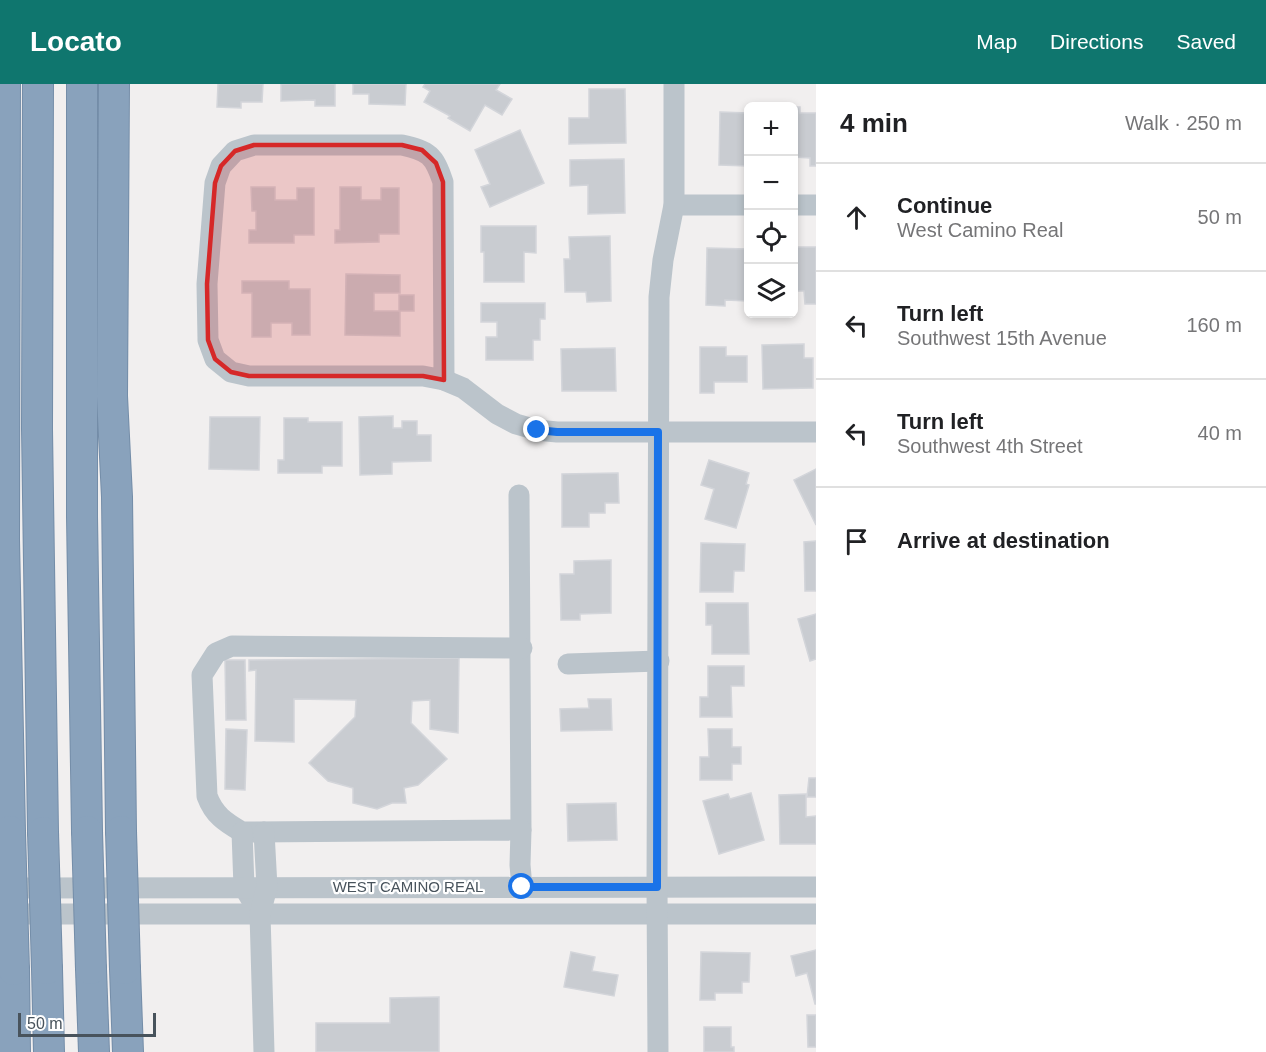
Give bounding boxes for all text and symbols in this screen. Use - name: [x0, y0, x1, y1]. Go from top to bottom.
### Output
- text: Locato: [30, 26, 122, 57]
- text: Map: [976, 30, 1017, 53]
- text: Directions: [1050, 30, 1143, 53]
- text: Saved: [1176, 30, 1236, 53]
- map controls: [744, 102, 798, 318]
- button: +: [744, 102, 798, 156]
- text: 4 min: [840, 108, 908, 138]
- text: Walk · 250 m: [1125, 112, 1242, 134]
- button: −: [744, 156, 798, 210]
- text: Continue: [897, 193, 992, 218]
- icon: ahead: [840, 201, 873, 234]
- text: 50 m: [1198, 206, 1242, 228]
- button: locate: [744, 210, 798, 264]
- text: West Camino Real: [897, 219, 1063, 241]
- button: layers: [744, 264, 798, 318]
- text: Turn left: [897, 301, 983, 326]
- icon: left: [840, 309, 873, 342]
- text: 160 m: [1186, 314, 1242, 336]
- text: Southwest 15th Avenue: [897, 327, 1107, 349]
- text: Turn left: [897, 409, 983, 434]
- route end: [523, 416, 549, 442]
- icon: left: [840, 417, 873, 450]
- text: 40 m: [1198, 422, 1242, 444]
- text: Southwest 4th Street: [897, 435, 1083, 457]
- icon: arrive: [840, 525, 873, 558]
- text: Arrive at destination: [897, 528, 1110, 553]
- route start: [508, 873, 534, 899]
- street label: WEST CAMINO REAL: [333, 878, 483, 895]
- scale bar: [18, 1010, 156, 1038]
- text: 50 m: [27, 1015, 63, 1032]

